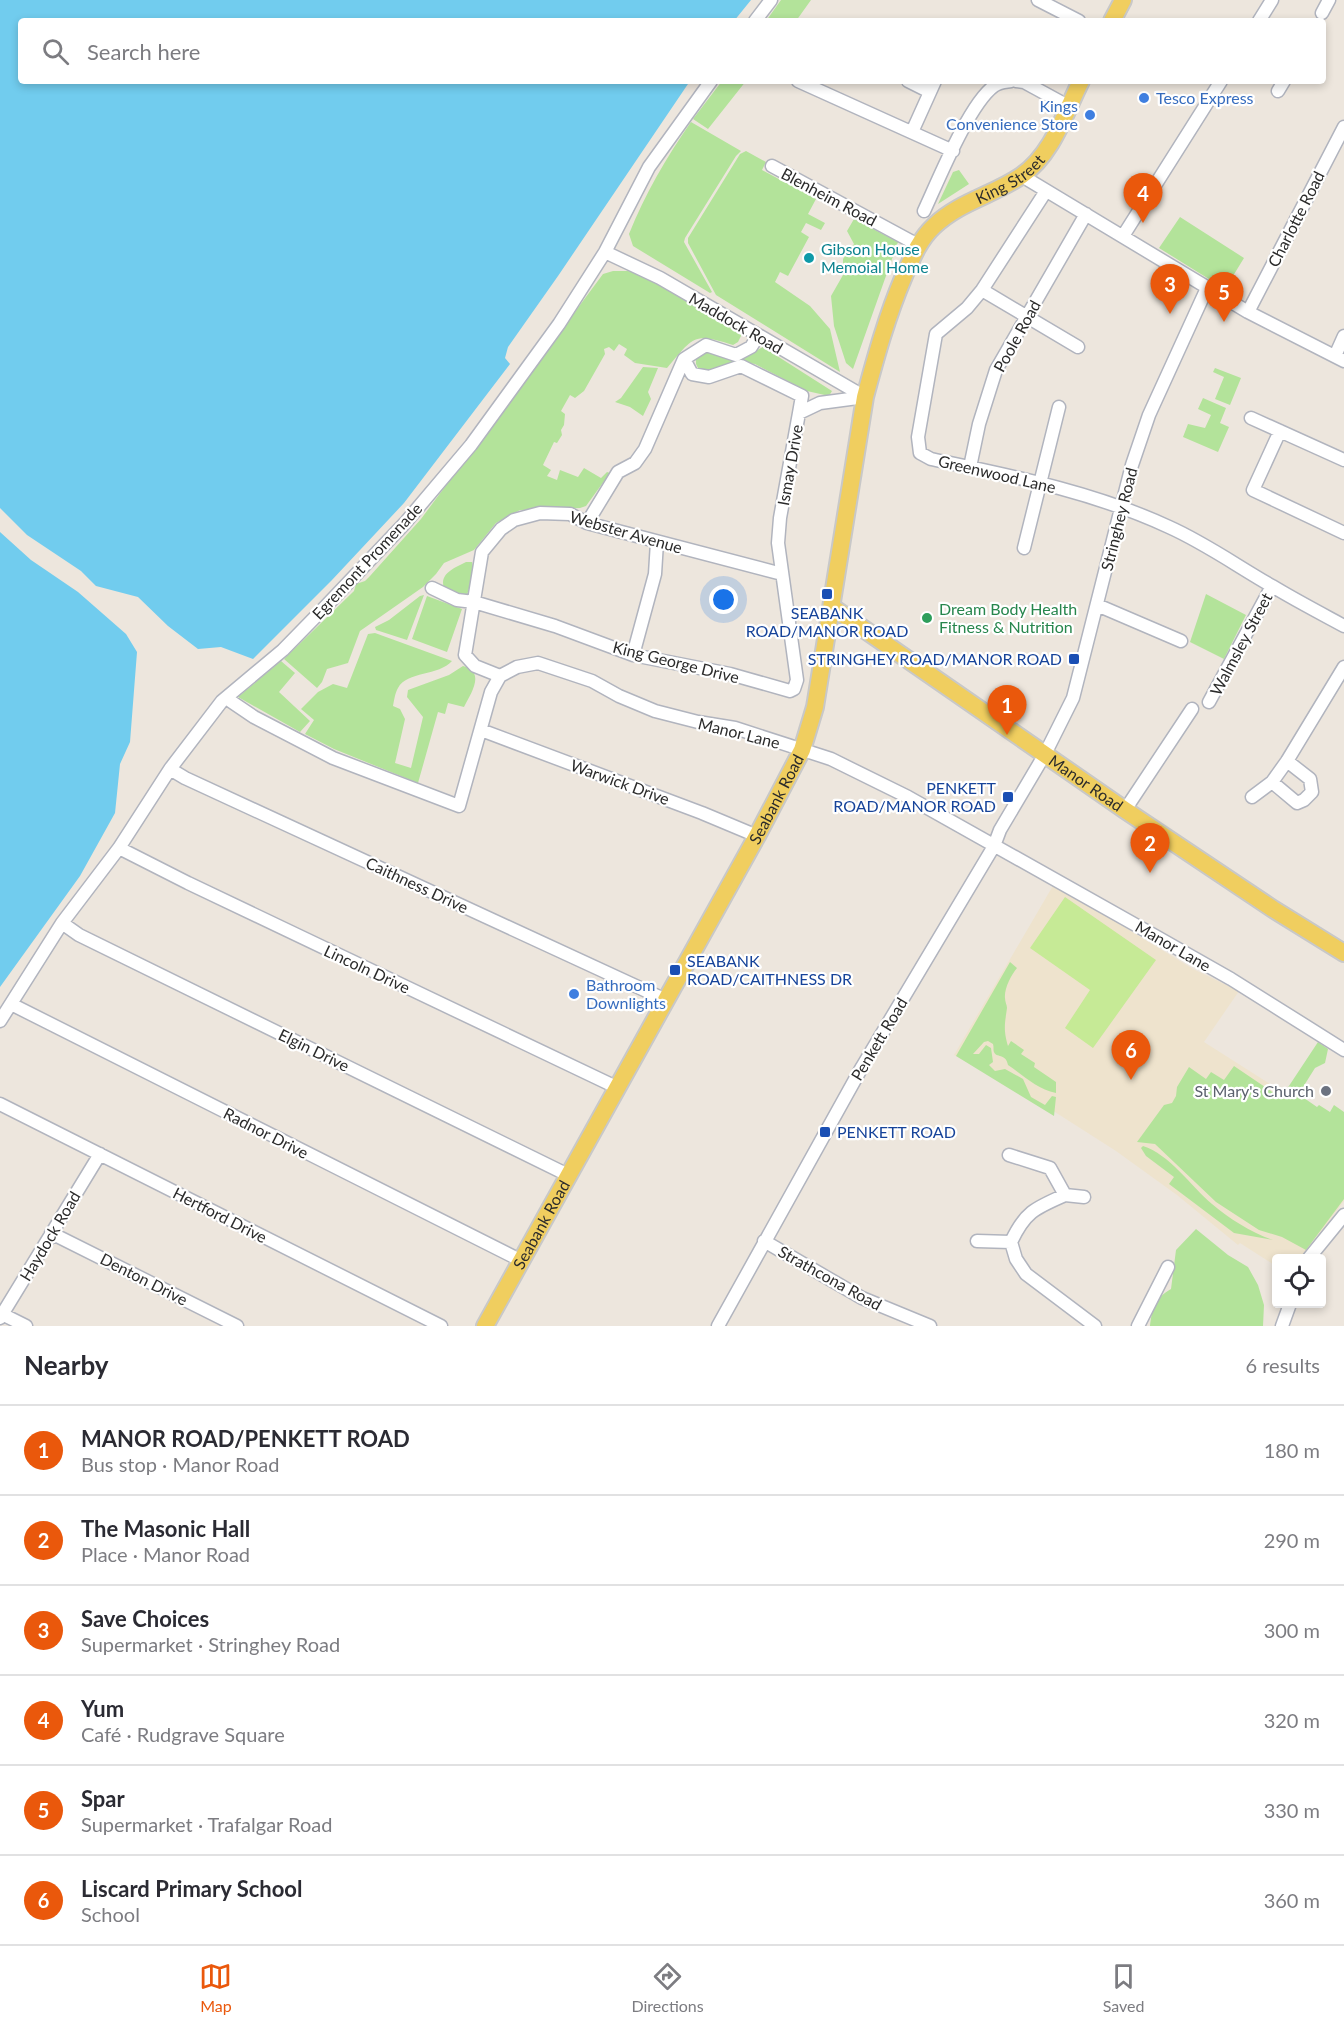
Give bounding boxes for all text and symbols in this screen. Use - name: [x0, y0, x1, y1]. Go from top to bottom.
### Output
- search box: [18, 18, 1326, 84]
- icon: search: [39, 35, 72, 68]
- text: Search here: [87, 38, 200, 65]
- place label: Tesco Express: [1156, 88, 1254, 107]
- marker: Tesco Express: [1137, 91, 1151, 105]
- place label: Kings Convenience Store: [946, 96, 1078, 133]
- marker: Kings Convenience Store: [1083, 108, 1097, 122]
- street label: King Street: [972, 150, 1048, 207]
- street label: Blenheim Road: [778, 163, 880, 230]
- street label: Charlotte Road: [1263, 168, 1328, 270]
- pin: 4: [1124, 174, 1162, 223]
- place label: Gibson House Memoial Home: [821, 239, 929, 276]
- marker: Gibson House Memoial Home: [802, 251, 816, 265]
- pin: 3: [1150, 264, 1190, 314]
- pin: 5: [1204, 272, 1244, 322]
- street label: Maddock Road: [686, 288, 786, 357]
- street label: Poole Road: [989, 297, 1044, 375]
- street label: Ismay Drive: [773, 423, 806, 507]
- street label: Greenwood Lane: [936, 451, 1058, 496]
- street label: Stringhey Road: [1097, 465, 1141, 572]
- street label: Egremont Promenade: [308, 499, 425, 623]
- street label: Webster Avenue: [568, 506, 685, 557]
- your location: [709, 585, 738, 614]
- marker: SEABANK ROAD/MANOR ROAD: [820, 587, 834, 601]
- street label: Walmsley Street: [1206, 589, 1276, 698]
- place label: Dream Body Health Fitness & Nutrition: [939, 599, 1077, 636]
- place label: SEABANK ROAD/MANOR ROAD: [746, 603, 908, 640]
- marker: Dream Body Health Fitness & Nutrition: [920, 611, 934, 625]
- street label: King George Drive: [611, 637, 741, 686]
- place label: STRINGHEY ROAD/MANOR ROAD: [808, 649, 1062, 668]
- marker: STRINGHEY ROAD/MANOR ROAD: [1067, 652, 1081, 666]
- pin: 1: [988, 686, 1026, 735]
- street label: Manor Lane: [696, 713, 782, 752]
- street label: Manor Road: [1046, 750, 1127, 815]
- street label: Seabank Road: [744, 751, 807, 847]
- street label: Warwick Drive: [568, 755, 672, 808]
- place label: PENKETT ROAD/MANOR ROAD: [833, 778, 997, 815]
- marker: PENKETT ROAD/MANOR ROAD: [1001, 790, 1015, 804]
- pin: 2: [1130, 824, 1170, 873]
- street label: Caithness Drive: [363, 853, 471, 917]
- street label: Manor Lane: [1132, 916, 1214, 975]
- street label: Lincoln Drive: [321, 940, 413, 997]
- place label: SEABANK ROAD/CAITHNESS DR: [687, 951, 852, 988]
- marker: SEABANK ROAD/CAITHNESS DR: [668, 963, 682, 977]
- place label: Bathroom Downlights: [586, 975, 666, 1012]
- marker: Bathroom Downlights: [567, 987, 581, 1001]
- street label: Penkett Road: [846, 994, 911, 1084]
- street label: Elgin Drive: [276, 1024, 353, 1075]
- pin: 6: [1112, 1030, 1150, 1080]
- place label: St Mary's Church: [1194, 1081, 1314, 1100]
- marker: St Mary's Church: [1319, 1084, 1333, 1098]
- street label: Radnor Drive: [221, 1103, 312, 1162]
- place label: PENKETT ROAD: [837, 1122, 956, 1141]
- marker: PENKETT ROAD: [818, 1125, 832, 1139]
- street label: Seabank Road: [509, 1177, 573, 1272]
- street label: Hertford Drive: [170, 1183, 270, 1246]
- street label: Haydock Road: [15, 1187, 84, 1284]
- street label: Strathcona Road: [775, 1241, 885, 1314]
- street label: Denton Drive: [97, 1248, 191, 1309]
- map controls: [1272, 1254, 1326, 1308]
- button: locate: [1272, 1254, 1326, 1308]
- text: Nearby: [24, 1349, 109, 1381]
- text: 6 results: [1245, 1353, 1320, 1377]
- text: MANOR ROAD/PENKETT ROAD: [81, 1425, 410, 1452]
- text: 1: [38, 1438, 49, 1462]
- text: 180 m: [1264, 1438, 1320, 1462]
- text: Bus stop · Manor Road: [81, 1452, 279, 1476]
- text: The Masonic Hall: [81, 1515, 250, 1542]
- text: 2: [38, 1528, 49, 1552]
- text: 290 m: [1264, 1528, 1320, 1552]
- text: Place · Manor Road: [81, 1542, 250, 1566]
- text: Save Choices: [81, 1605, 209, 1632]
- text: 3: [38, 1618, 49, 1642]
- text: 300 m: [1264, 1618, 1320, 1642]
- text: Supermarket · Stringhey Road: [81, 1632, 340, 1656]
- text: Yum: [81, 1695, 124, 1722]
- text: 4: [38, 1708, 49, 1732]
- text: 320 m: [1264, 1708, 1320, 1732]
- text: Café · Rudgrave Square: [81, 1722, 285, 1746]
- text: Spar: [81, 1785, 125, 1812]
- text: 5: [38, 1798, 49, 1822]
- text: 330 m: [1264, 1798, 1320, 1822]
- text: Supermarket · Trafalgar Road: [81, 1812, 332, 1836]
- text: Liscard Primary School: [81, 1875, 302, 1902]
- text: 6: [38, 1888, 49, 1912]
- text: 360 m: [1264, 1888, 1320, 1912]
- text: School: [81, 1902, 140, 1926]
- tab: Map: [199, 1960, 232, 2015]
- tab: Directions: [631, 1960, 704, 2015]
- tab: Saved: [1103, 1960, 1144, 2015]

